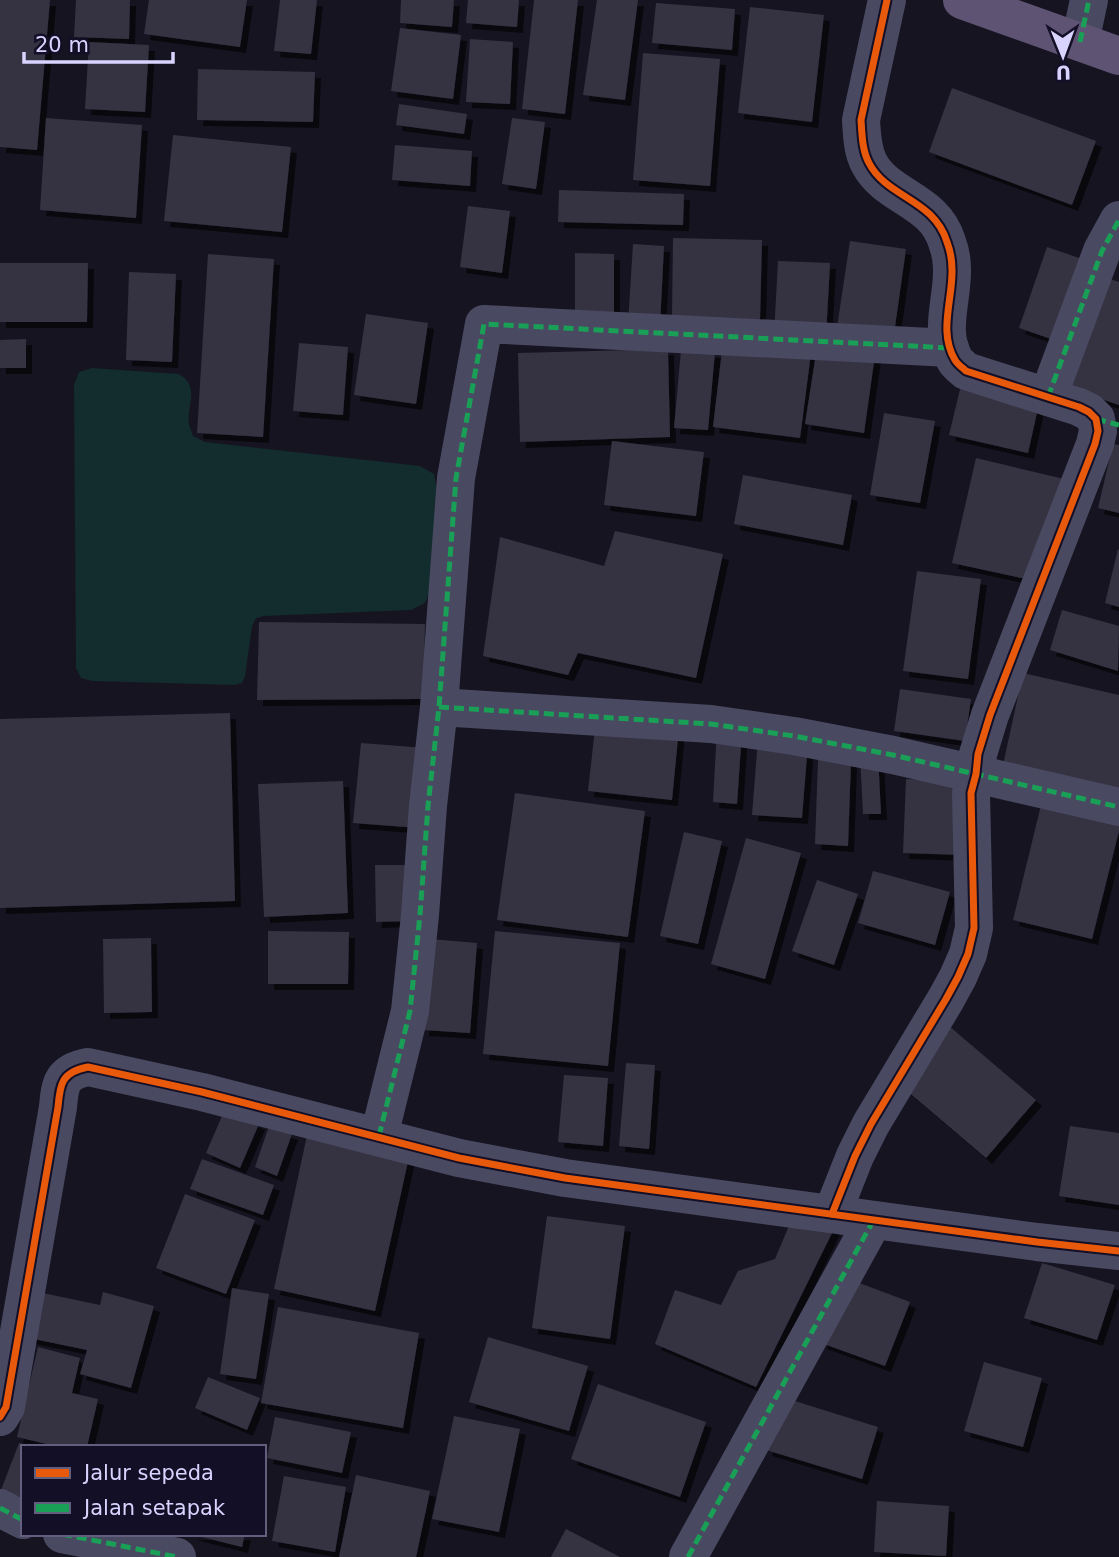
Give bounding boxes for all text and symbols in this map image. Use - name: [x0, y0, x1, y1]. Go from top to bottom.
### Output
- scale bar: [24, 21, 173, 65]
- north arrow: [1028, 21, 1098, 91]
- text: 20 m: [35, 33, 89, 57]
- text: U: [1055, 62, 1071, 84]
- legend: [21, 1445, 266, 1536]
- text: Jalur sepeda: [82, 1461, 214, 1485]
- text: Jalan setapak: [82, 1496, 226, 1520]

